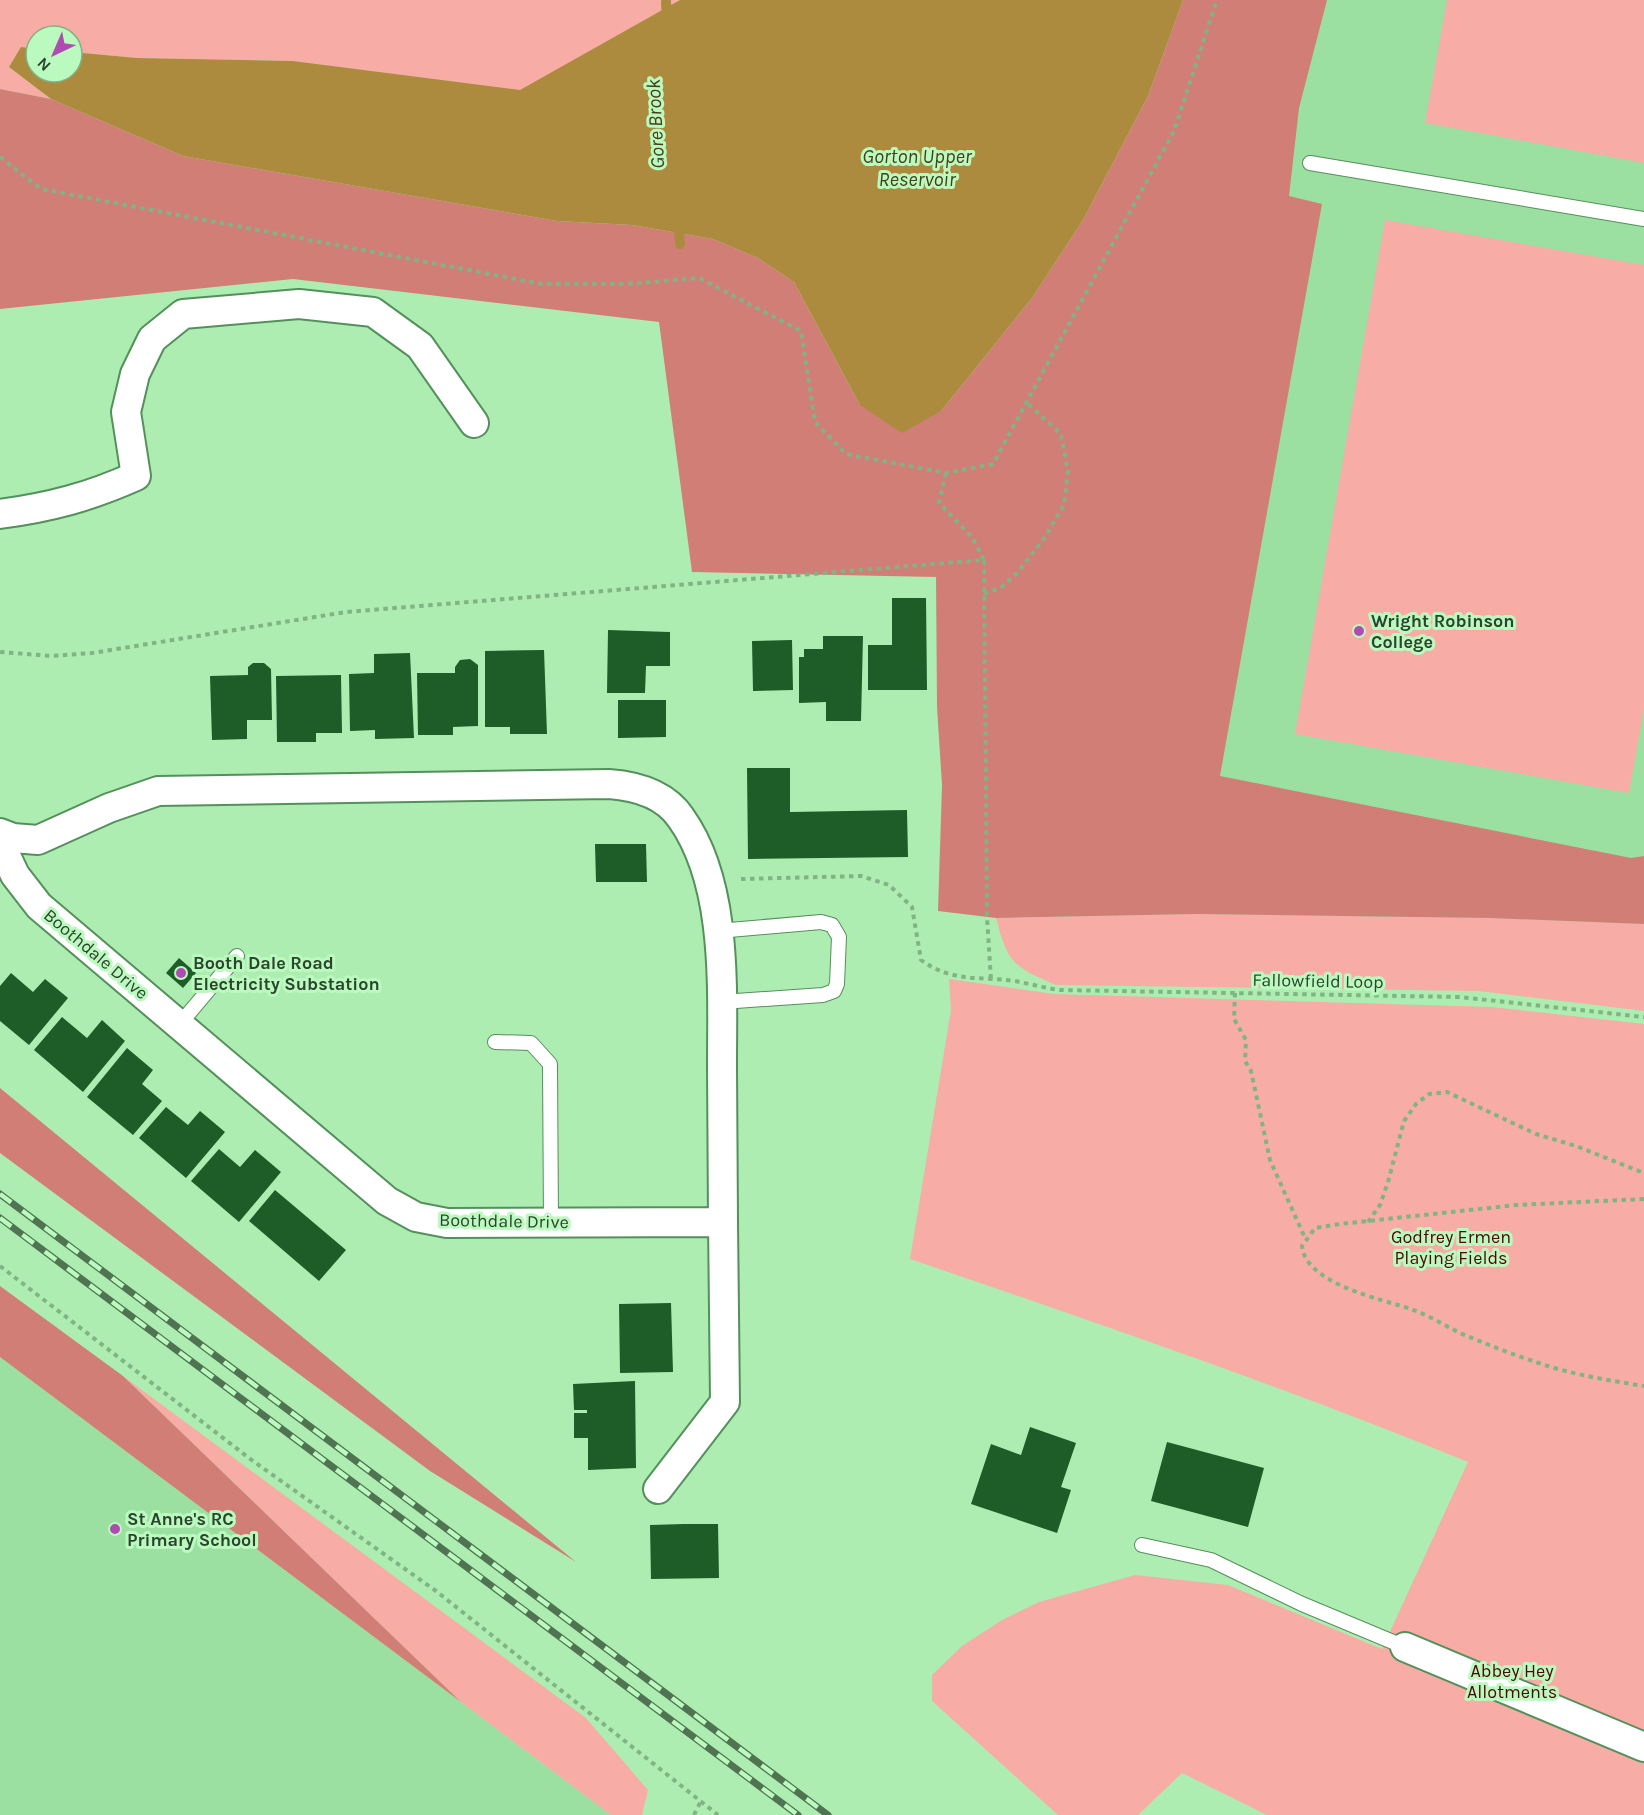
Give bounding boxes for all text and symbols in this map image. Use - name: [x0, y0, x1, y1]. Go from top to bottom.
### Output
- north arrow: [24, 24, 84, 84]
- text: N: [33, 54, 55, 75]
- water label: Gore Brook: [642, 78, 669, 169]
- water label: Gorton Upper Reservoir: [862, 145, 973, 191]
- place label: Wright Robinson College: [1371, 610, 1514, 653]
- marker: Wright Robinson College: [1352, 624, 1366, 638]
- street label: Boothdale Drive: [39, 904, 153, 1004]
- place label: Booth Dale Road Electricity Substation: [193, 952, 380, 995]
- marker: Booth Dale Road Electricity Substation: [174, 966, 188, 980]
- street label: Fallowfield Loop: [1252, 969, 1384, 993]
- street label: Boothdale Drive: [439, 1209, 569, 1233]
- park label: Godfrey Ermen Playing Fields: [1391, 1226, 1511, 1269]
- place label: St Anne's RC Primary School: [127, 1508, 257, 1551]
- marker: St Anne's RC Primary School: [108, 1522, 122, 1536]
- park label: Abbey Hey Allotments: [1467, 1660, 1557, 1703]

